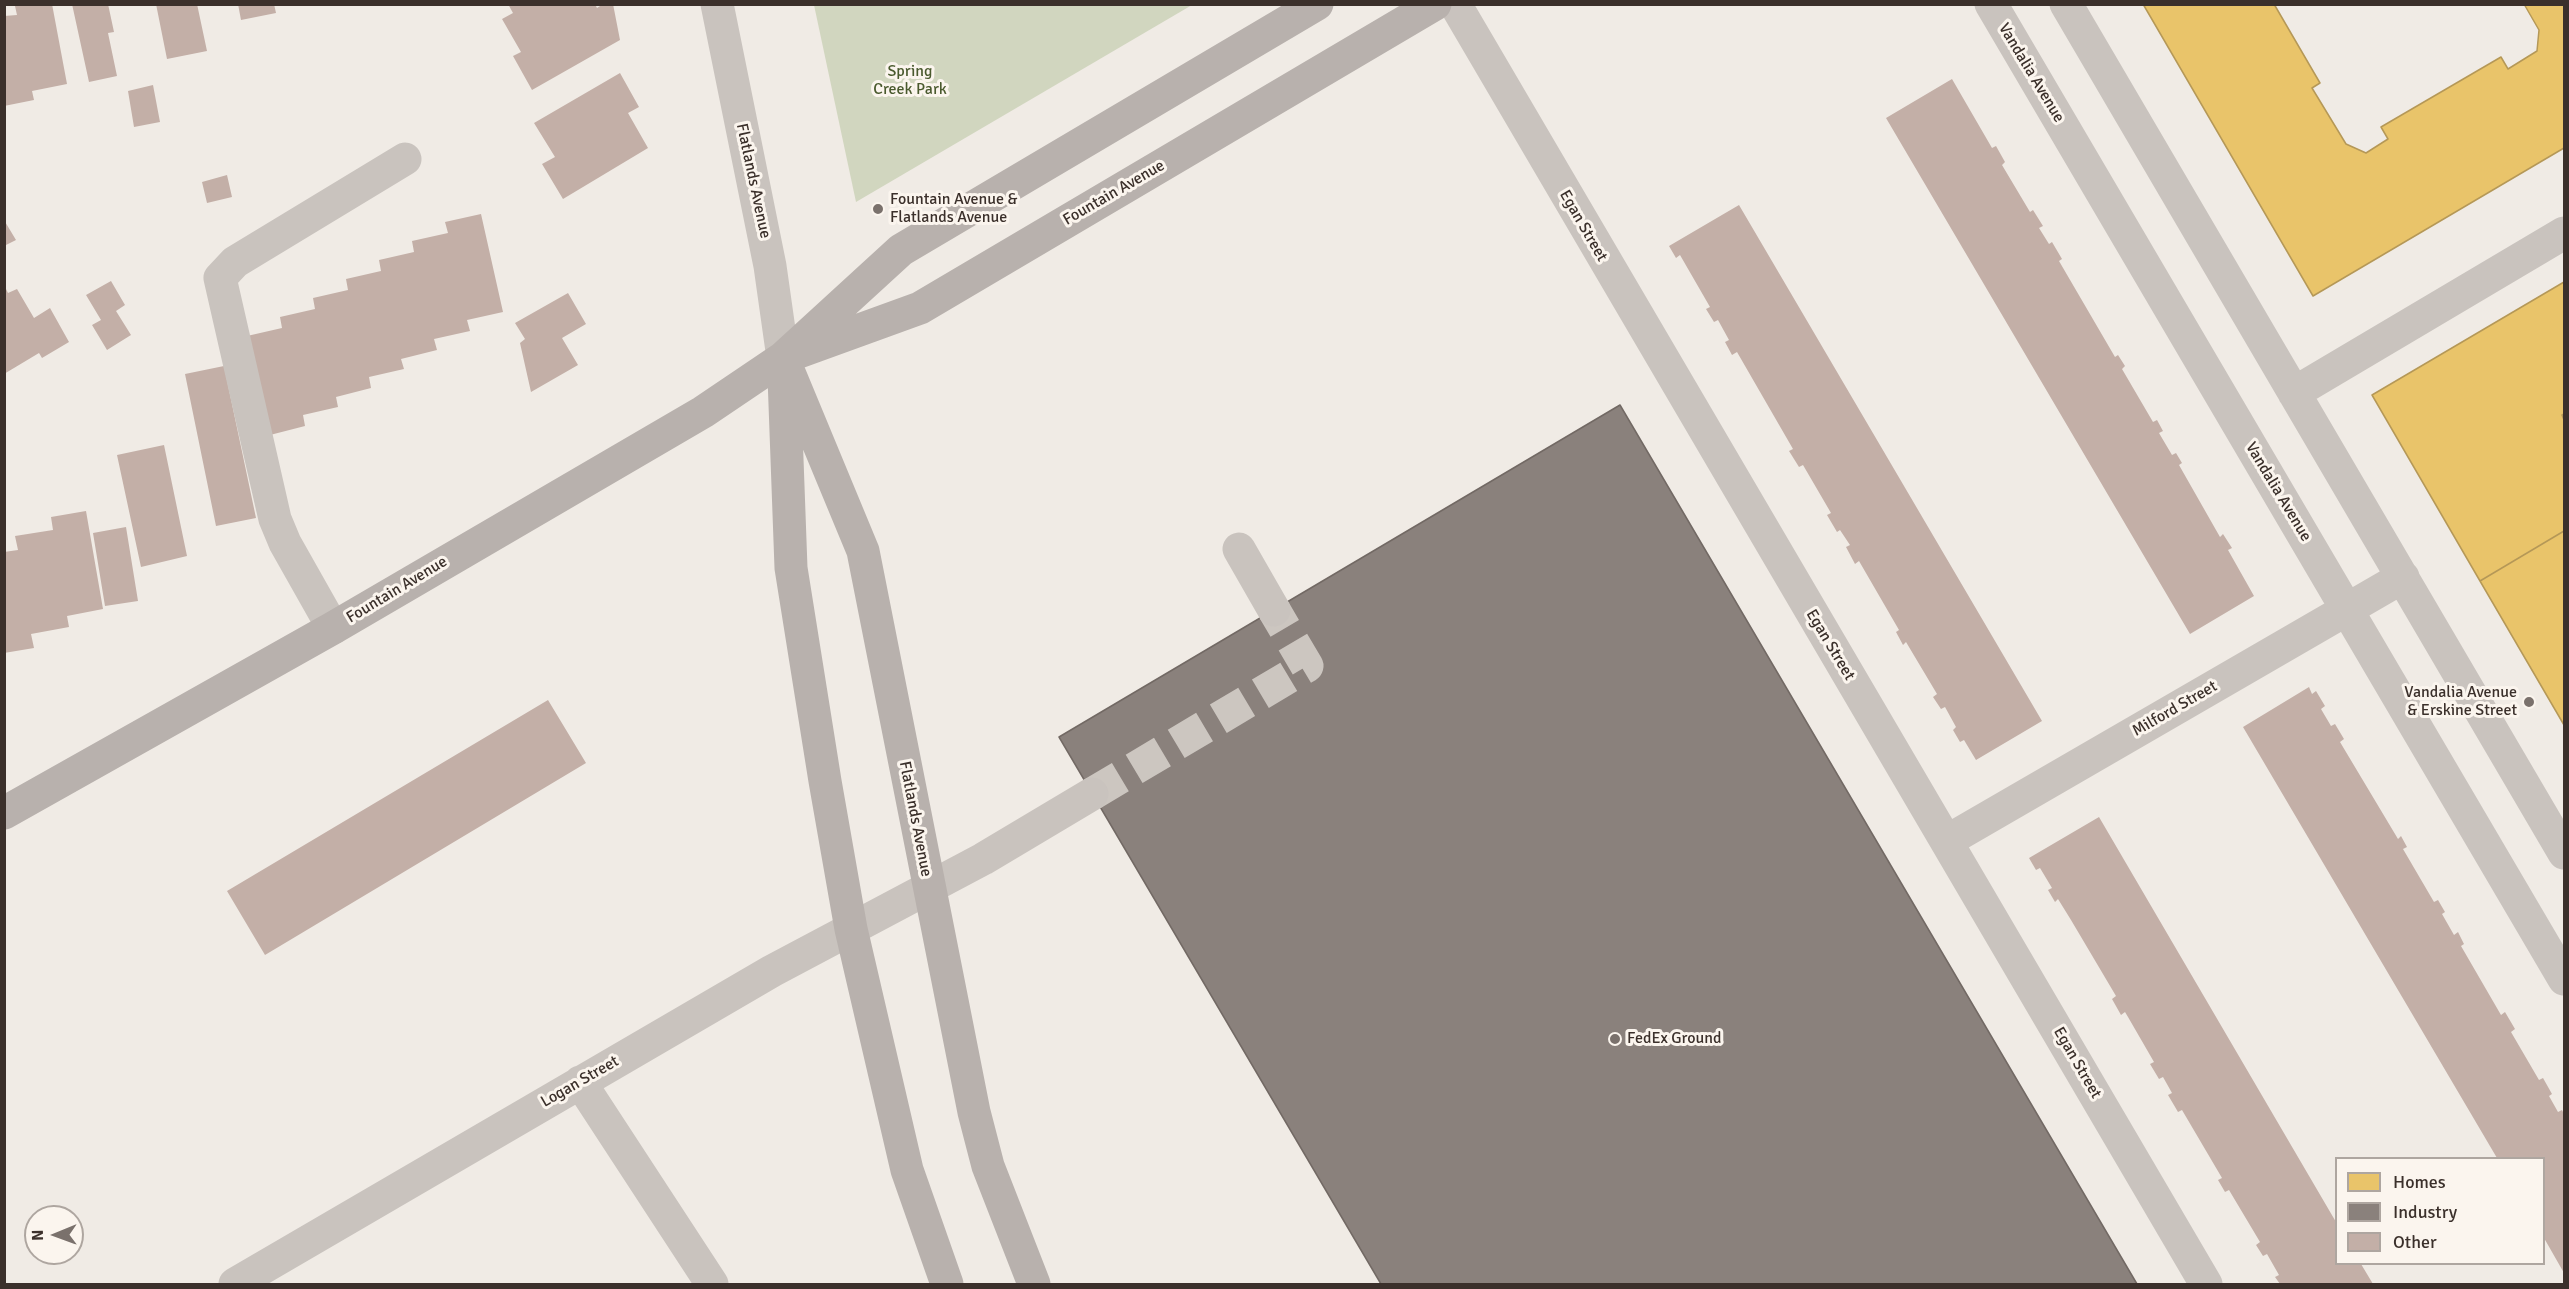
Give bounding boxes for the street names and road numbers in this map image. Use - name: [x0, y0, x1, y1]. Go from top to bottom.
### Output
- street label: Vandalia Avenue: [1994, 20, 2068, 126]
- street label: Flatlands Avenue: [731, 122, 775, 240]
- street label: Fountain Avenue: [1060, 156, 1168, 230]
- street label: Egan Street: [1555, 187, 1611, 265]
- street label: Vandalia Avenue: [2241, 439, 2315, 545]
- street label: Fountain Avenue: [343, 552, 451, 628]
- street label: Egan Street: [1801, 606, 1859, 684]
- street label: Milford Street: [2129, 677, 2221, 741]
- street label: Flatlands Avenue: [894, 760, 936, 878]
- street label: Egan Street: [2049, 1024, 2105, 1102]
- street label: Logan Street: [538, 1052, 622, 1112]

